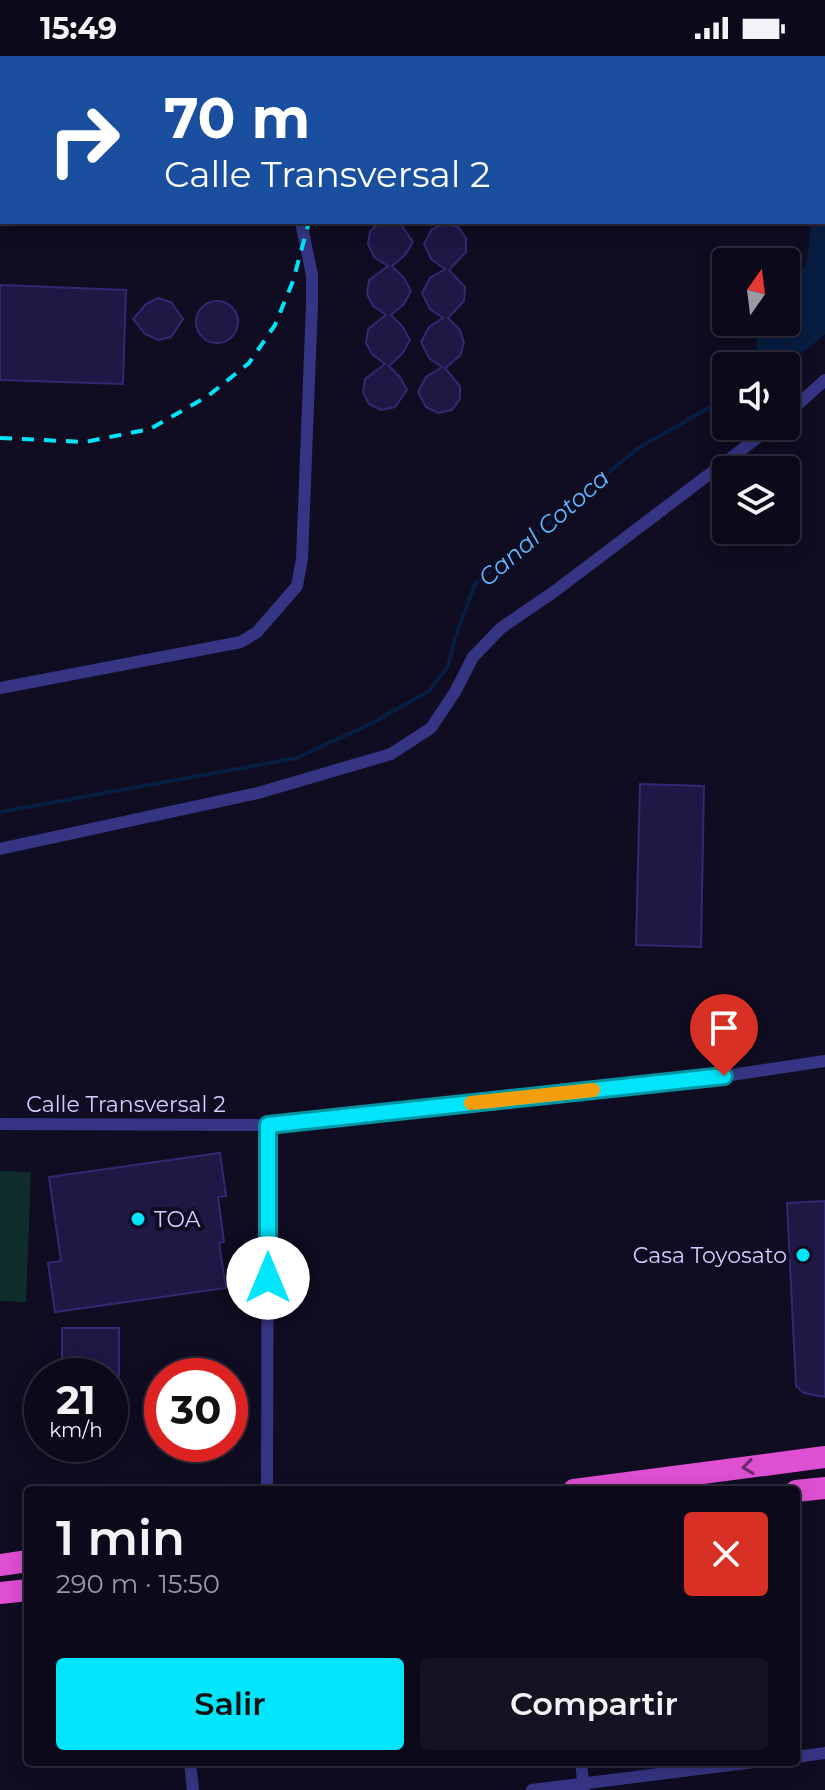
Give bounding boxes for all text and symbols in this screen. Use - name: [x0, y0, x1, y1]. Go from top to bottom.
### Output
- text: 15:49: [40, 10, 117, 47]
- text: 70 m: [164, 84, 310, 152]
- icon: right: [32, 88, 136, 192]
- text: Calle Transversal 2: [164, 152, 490, 196]
- north arrow: [712, 248, 800, 336]
- map controls: [712, 248, 800, 544]
- button: sound: [712, 352, 800, 440]
- button: layers: [712, 456, 800, 544]
- water label: Canal Cotoca: [472, 463, 615, 592]
- pin: [690, 994, 758, 1076]
- icon: arrive: [702, 1006, 746, 1050]
- street label: Calle Transversal 2: [26, 1091, 226, 1118]
- place label: TOA: [154, 1206, 201, 1233]
- marker: TOA: [129, 1210, 147, 1228]
- position arrow: [226, 1236, 310, 1320]
- place label: Casa Toyosato: [633, 1242, 787, 1269]
- marker: Casa Toyosato: [794, 1246, 812, 1264]
- speed limit sign: 30: [144, 1358, 248, 1462]
- text: 21: [56, 1375, 96, 1424]
- text: km/h: [49, 1418, 103, 1442]
- one-way arrow: [741, 1459, 754, 1476]
- text: 1 min: [56, 1509, 185, 1567]
- button: close: [684, 1512, 768, 1596]
- text: 290 m · 15:50: [56, 1568, 220, 1600]
- button: Salir: [56, 1658, 404, 1750]
- button: Compartir: [420, 1658, 768, 1750]

